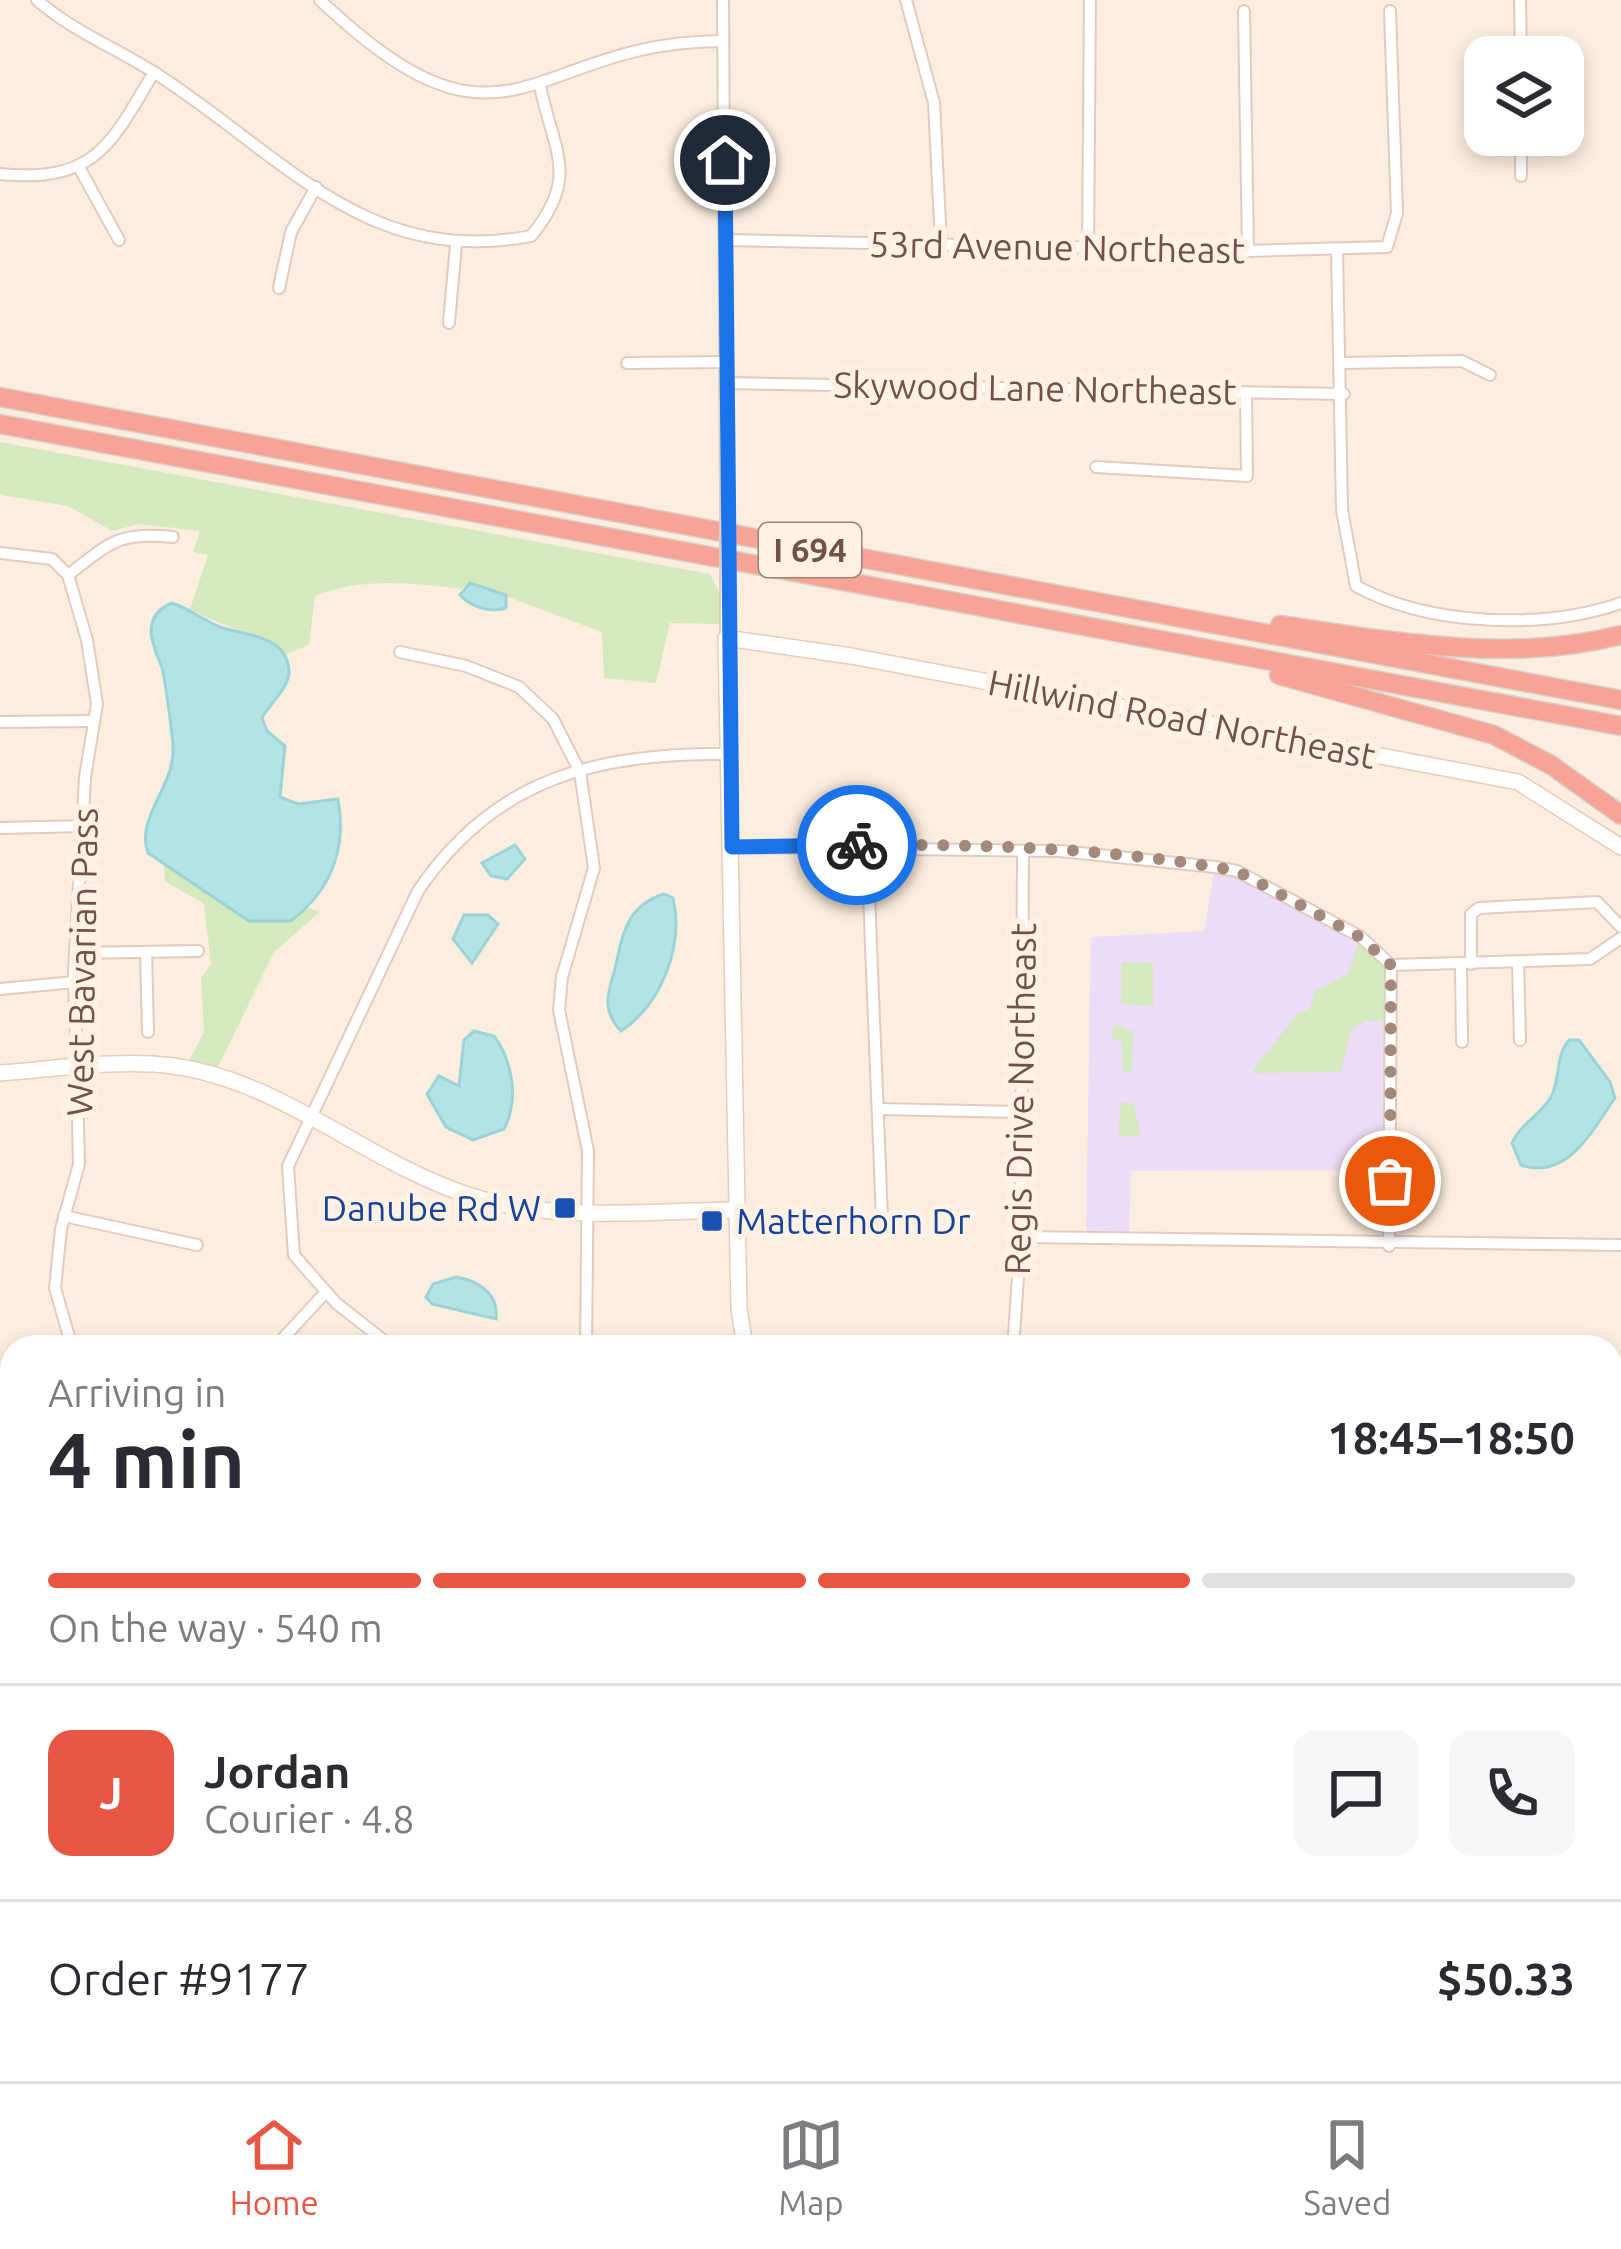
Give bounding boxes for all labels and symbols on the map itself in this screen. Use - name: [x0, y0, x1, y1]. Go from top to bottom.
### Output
- pin: [674, 109, 776, 211]
- street label: 53rd Avenue Northeast: [869, 223, 1245, 270]
- street label: Skywood Lane Northeast: [833, 363, 1237, 412]
- road number: I 694: [759, 523, 861, 577]
- street label: Hillwind Road Northeast: [985, 661, 1379, 776]
- courier: [797, 785, 917, 905]
- street label: West Bavarian Pass: [58, 807, 105, 1117]
- street label: Regis Drive Northeast: [996, 923, 1043, 1275]
- pin: [1339, 1130, 1441, 1232]
- place label: Danube Rd W: [322, 1187, 541, 1228]
- marker: Danube Rd W: [552, 1195, 578, 1221]
- place label: Matterhorn Dr: [736, 1200, 971, 1241]
- marker: Matterhorn Dr: [699, 1208, 725, 1234]

